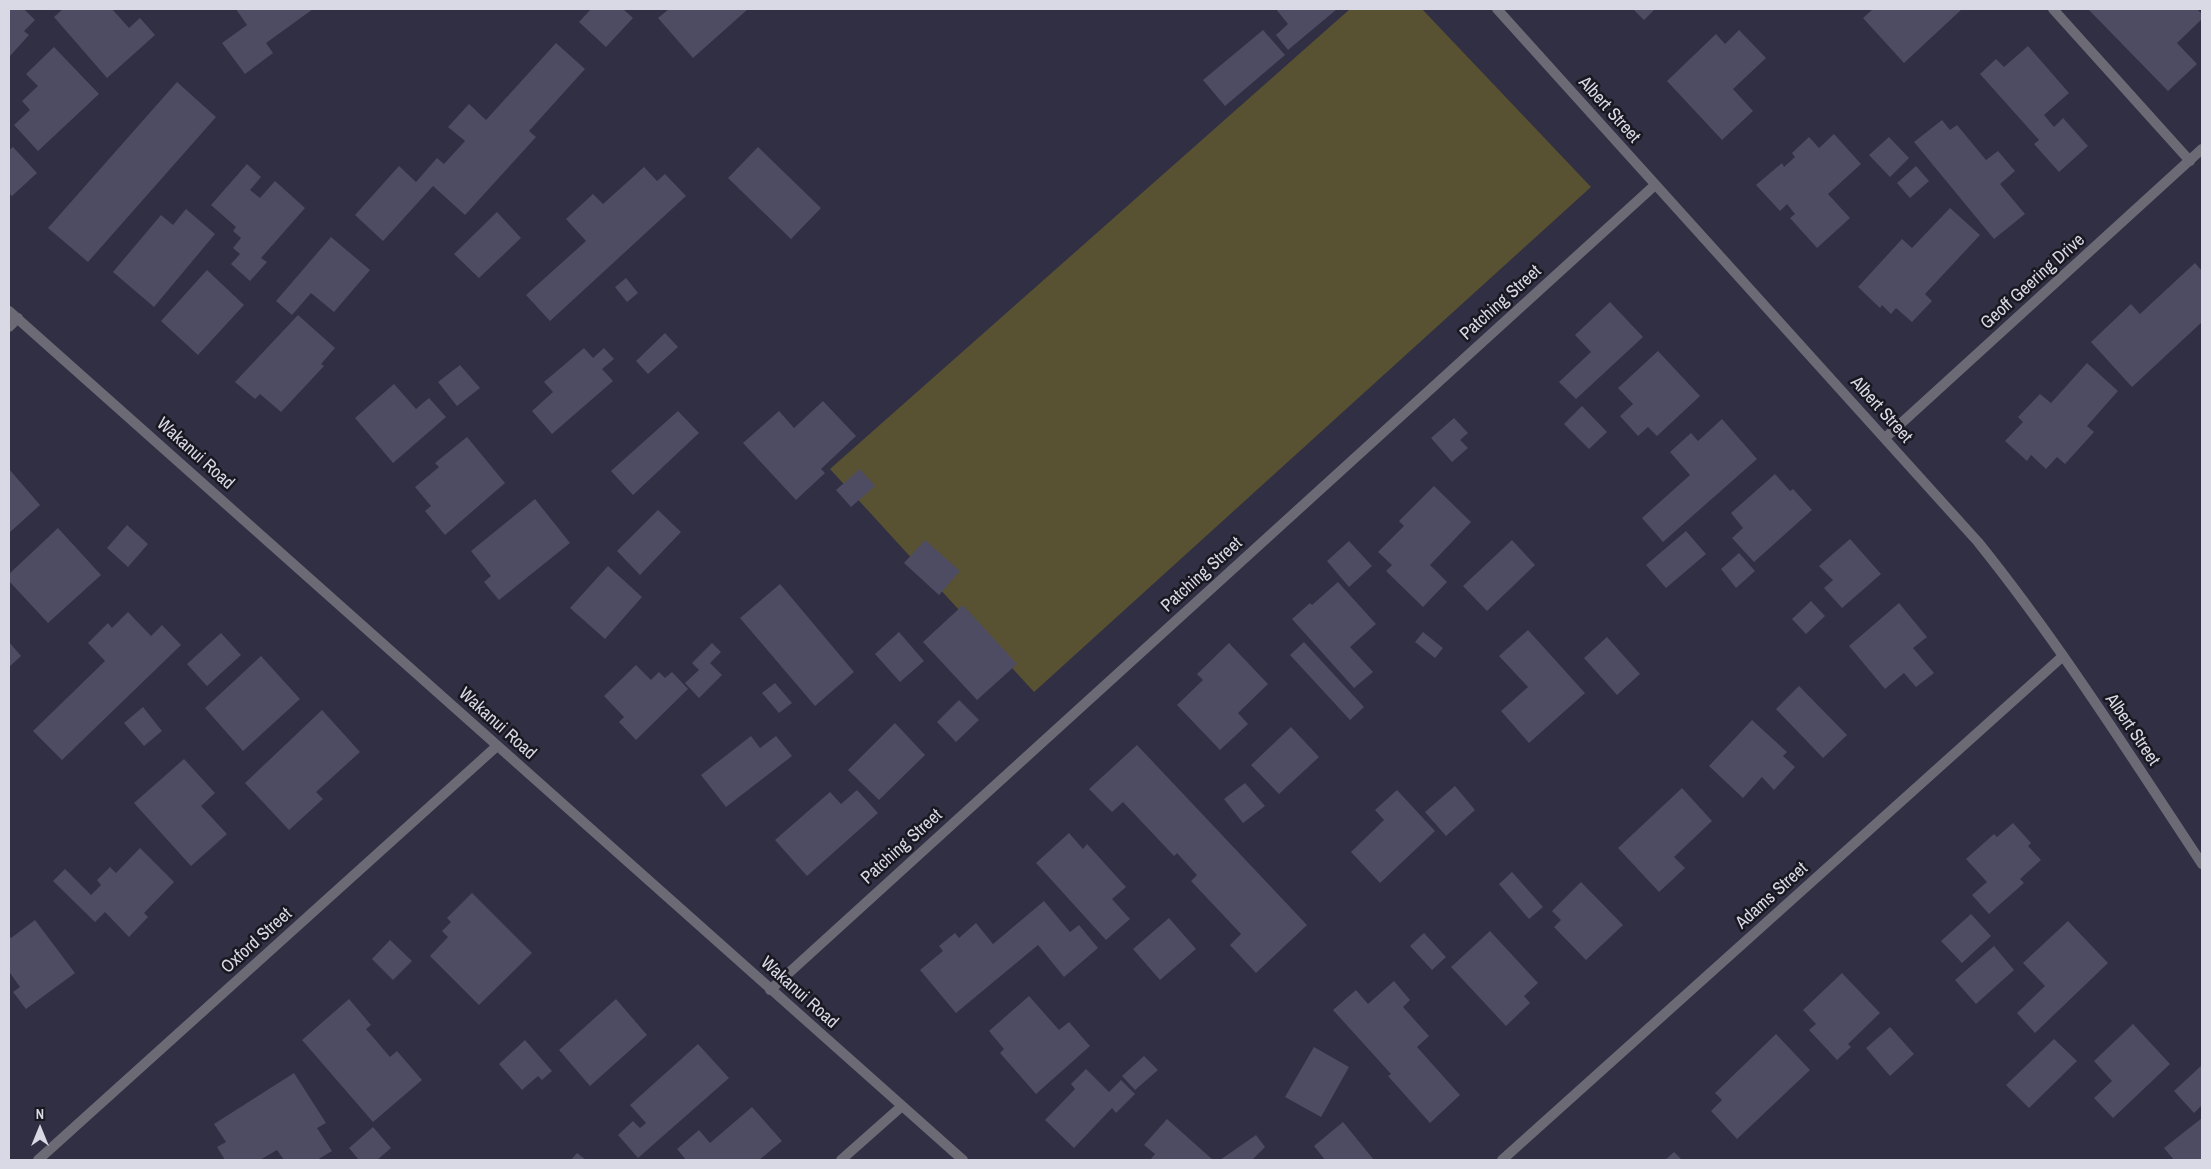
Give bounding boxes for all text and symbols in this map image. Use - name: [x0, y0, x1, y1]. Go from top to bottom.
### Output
- street label: Albert Street: [1574, 72, 1644, 148]
- street label: Geoff Geering Drive: [1976, 230, 2090, 334]
- street label: Patching Street: [1456, 261, 1546, 345]
- street label: Albert Street: [1846, 372, 1916, 448]
- street label: Wakanui Road: [152, 413, 238, 495]
- street label: Patching Street: [1157, 533, 1247, 617]
- street label: Wakanui Road: [454, 683, 540, 765]
- street label: Albert Street: [2100, 690, 2164, 770]
- street label: Patching Street: [857, 805, 947, 889]
- street label: Adams Street: [1732, 858, 1812, 934]
- street label: Oxford Street: [217, 904, 297, 978]
- street label: Wakanui Road: [756, 952, 842, 1034]
- north arrow: [15, 1104, 65, 1154]
- text: N: [36, 1105, 44, 1123]

